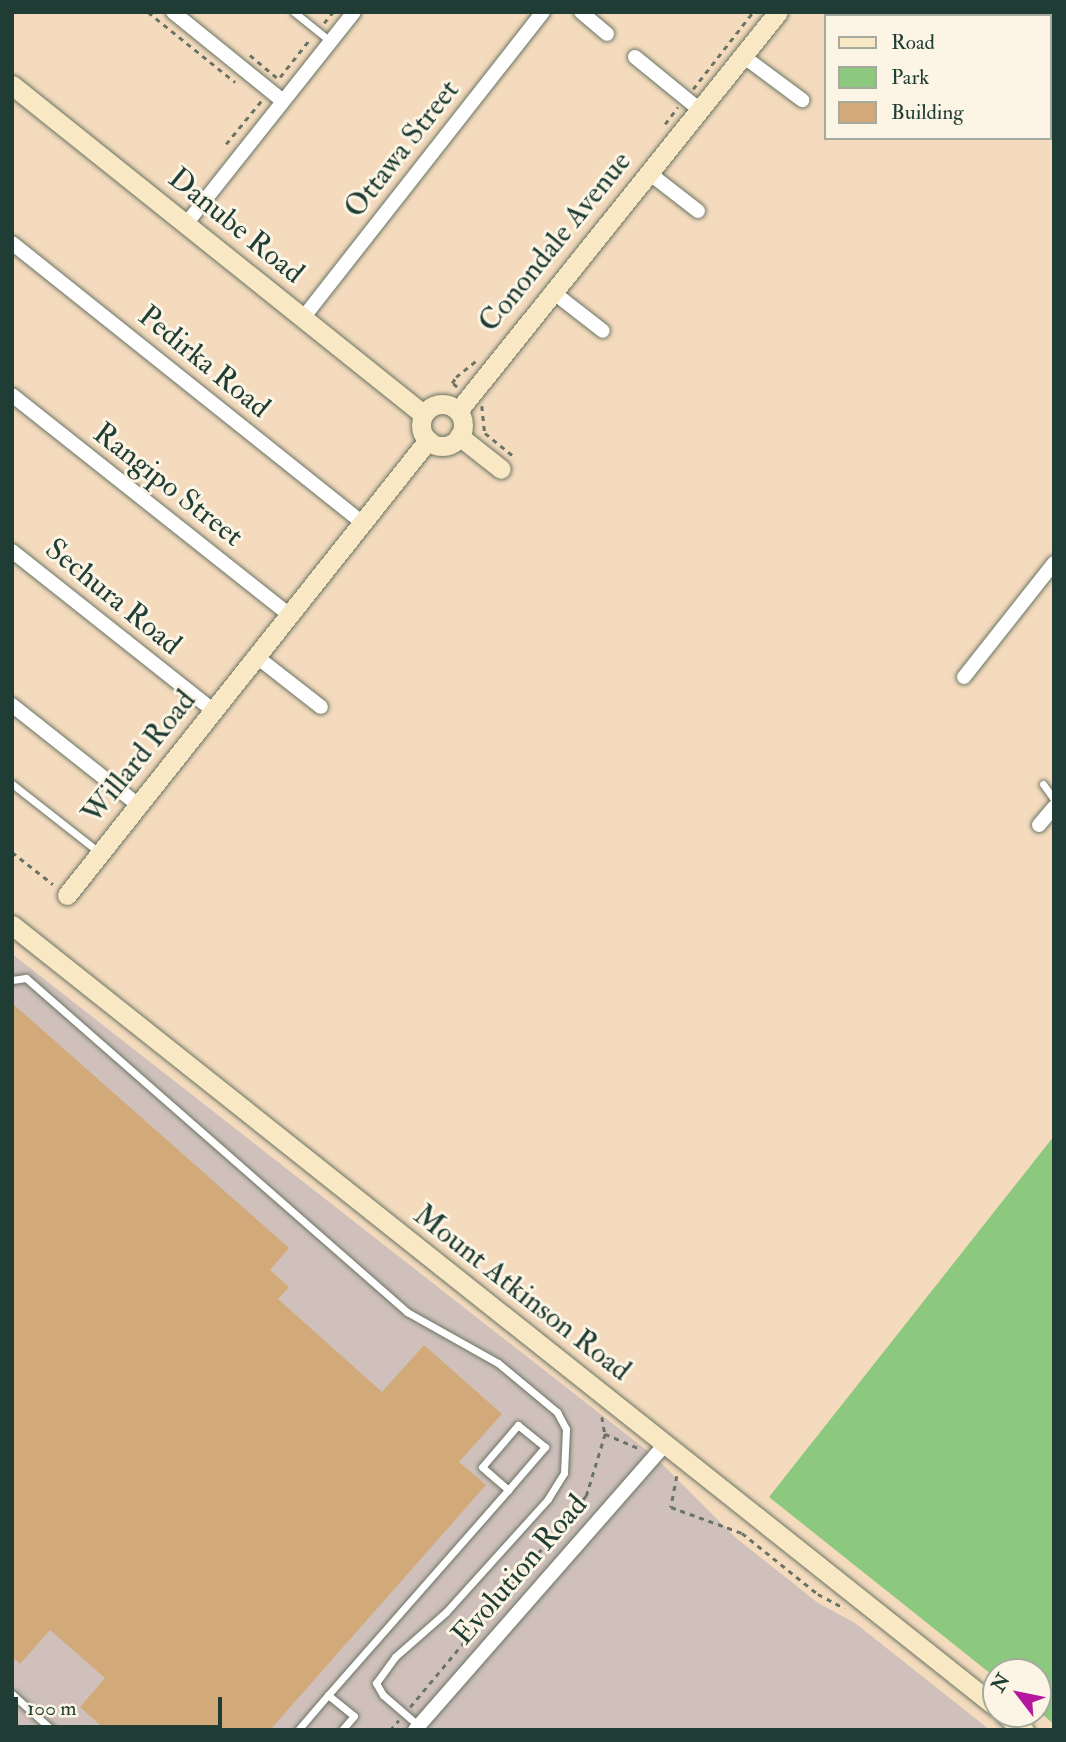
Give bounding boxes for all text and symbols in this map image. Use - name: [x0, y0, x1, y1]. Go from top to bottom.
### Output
- legend: [824, 14, 1052, 140]
- text: Road: [891, 29, 935, 56]
- text: Park: [891, 64, 929, 91]
- street label: Ottawa Street: [337, 73, 467, 225]
- text: Building: [891, 99, 964, 126]
- street label: Conondale Avenue: [471, 144, 639, 340]
- street label: Danube Road: [161, 160, 311, 292]
- street label: Pedirka Road: [131, 298, 277, 426]
- street label: Rangipo Street: [86, 415, 250, 555]
- street label: Sechura Road: [38, 531, 188, 663]
- street label: Willard Road: [74, 683, 204, 831]
- street label: Mount Atkinson Road: [406, 1197, 638, 1389]
- street label: Evolution Road: [445, 1487, 595, 1653]
- north arrow: [982, 1658, 1052, 1728]
- text: N: [986, 1669, 1016, 1697]
- scale bar: [18, 1682, 226, 1726]
- text: 100 m: [27, 1695, 77, 1722]

